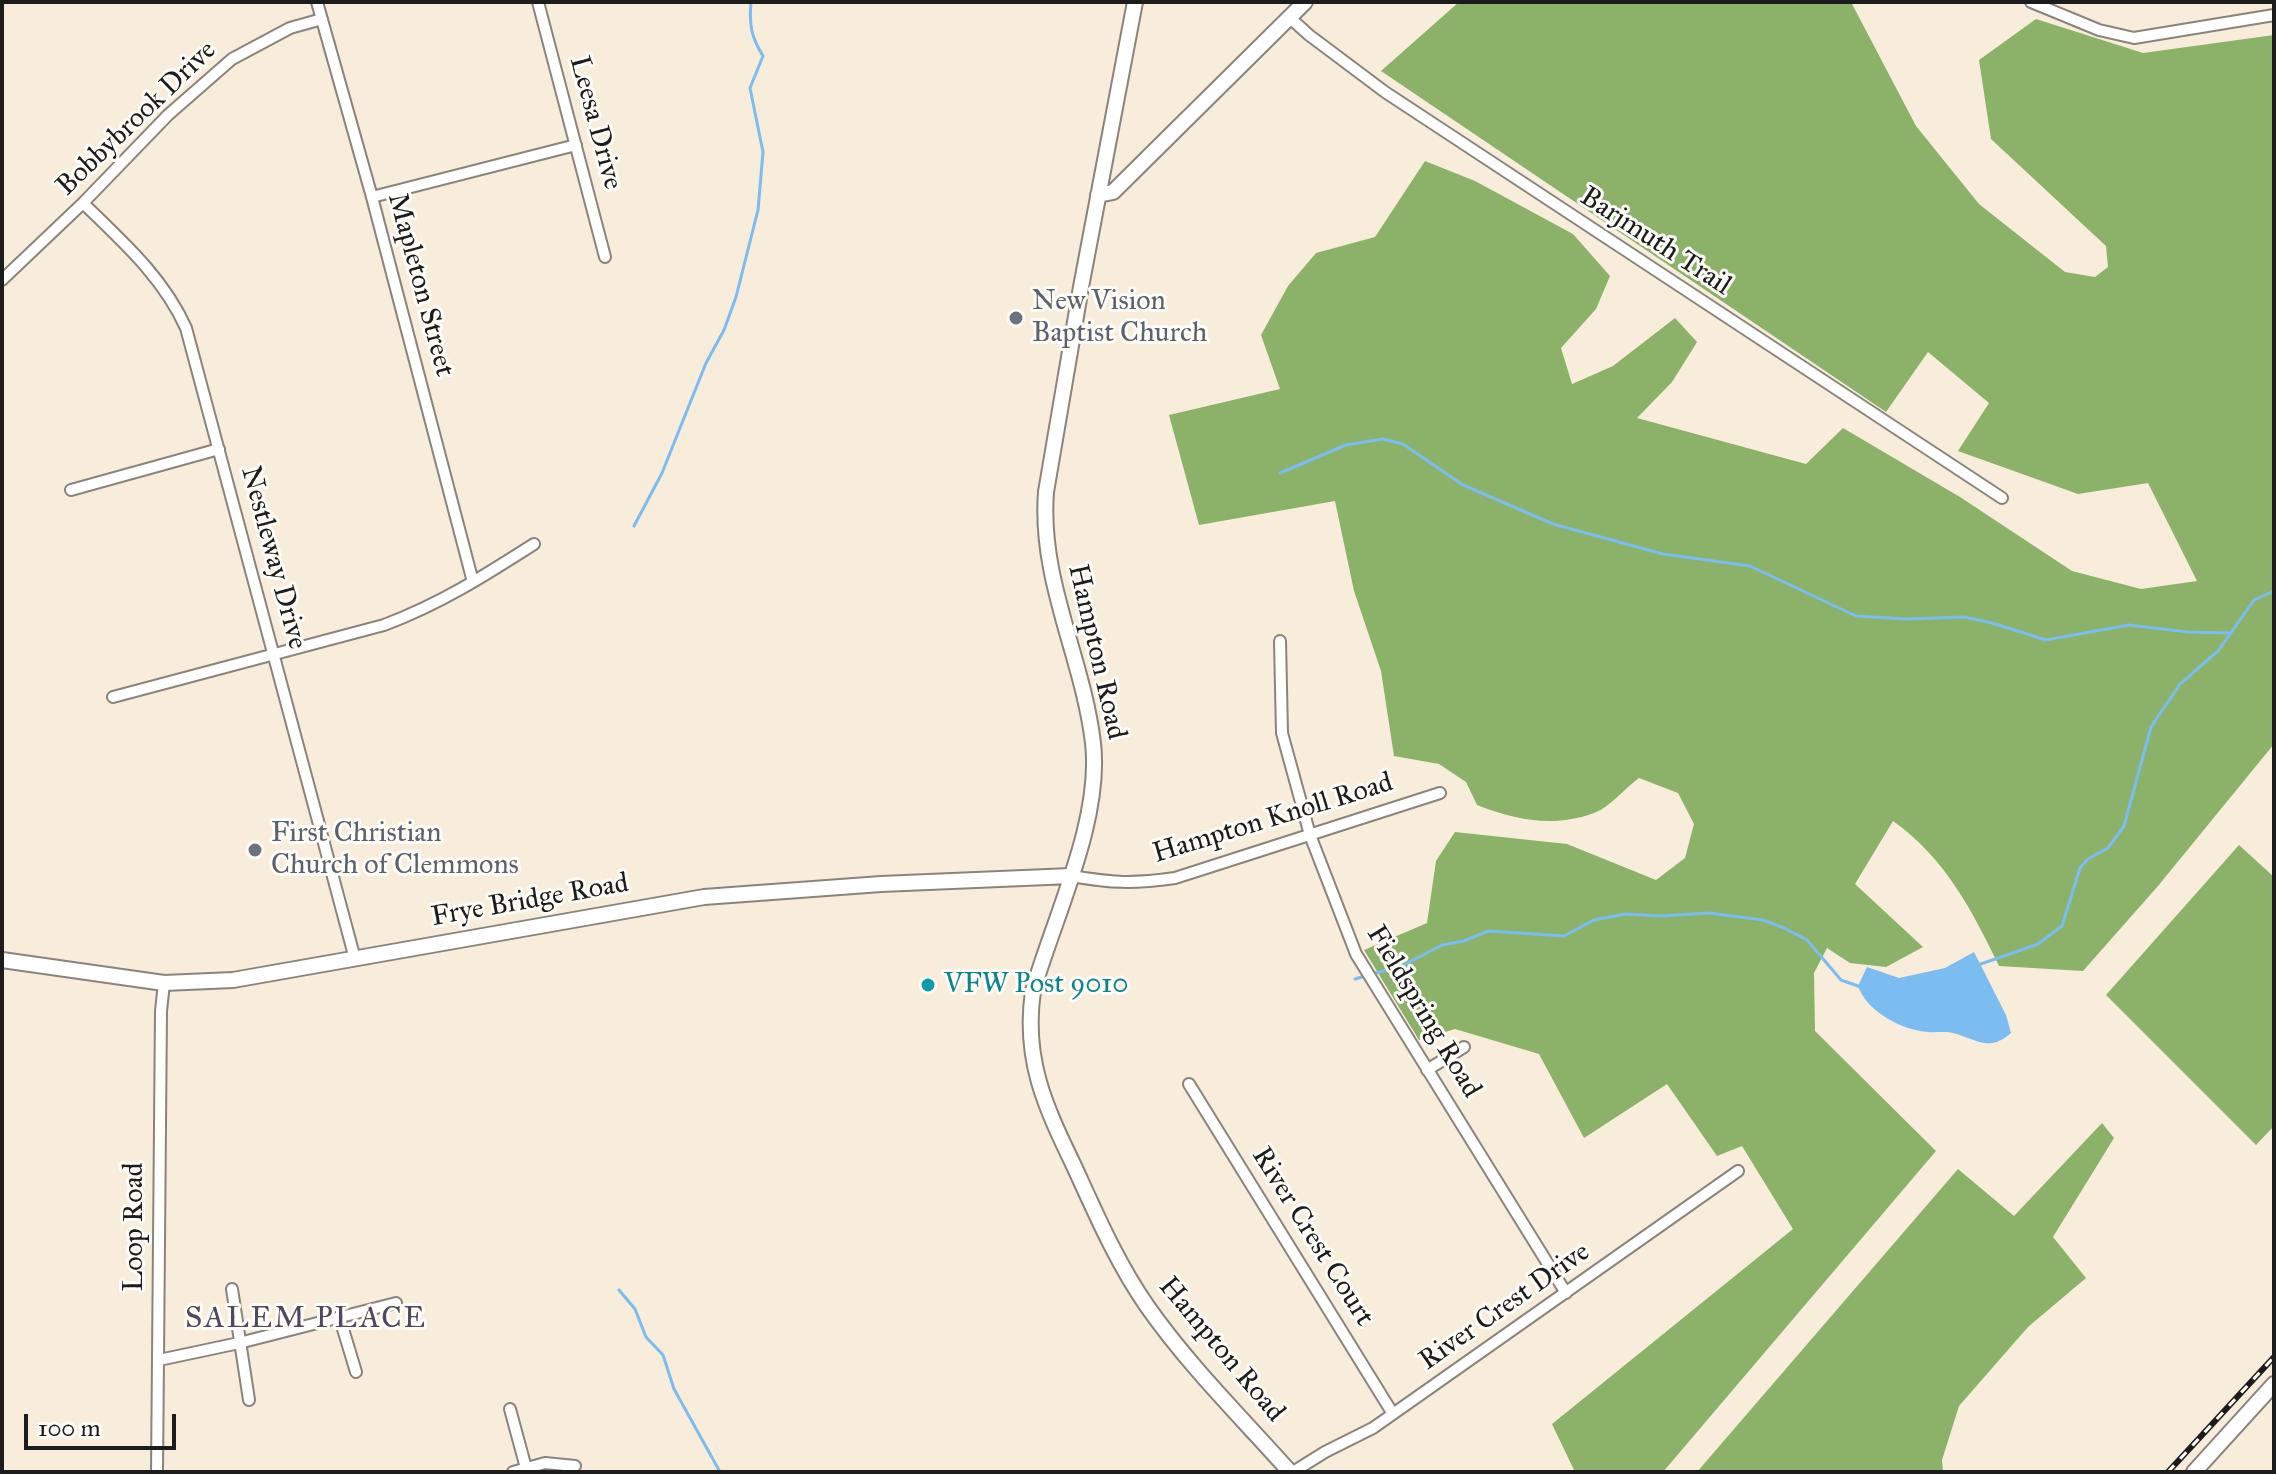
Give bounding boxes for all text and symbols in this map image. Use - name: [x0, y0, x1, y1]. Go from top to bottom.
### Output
- street label: Bobbybrook Drive: [50, 34, 224, 204]
- street label: Leesa Drive: [561, 53, 629, 193]
- street label: Barjmuth Trail: [1573, 181, 1737, 303]
- street label: Mapleton Street: [379, 190, 461, 380]
- place label: New Vision Baptist Church: [1032, 285, 1207, 351]
- marker: New Vision Baptist Church: [1007, 309, 1025, 327]
- street label: Nestleway Drive: [232, 463, 314, 653]
- street label: Hampton Road: [1060, 561, 1132, 743]
- street label: Hampton Knoll Road: [1149, 767, 1397, 871]
- place label: First Christian Church of Clemmons: [271, 817, 519, 883]
- marker: First Christian Church of Clemmons: [246, 841, 264, 859]
- street label: Frye Bridge Road: [429, 867, 631, 935]
- street label: Fieldspring Road: [1358, 920, 1488, 1104]
- place label: VFW Post 9010: [944, 968, 1129, 1002]
- marker: VFW Post 9010: [919, 976, 937, 994]
- street label: River Crest Court: [1244, 1141, 1380, 1333]
- street label: Loop Road: [118, 1162, 152, 1292]
- street label: River Crest Drive: [1413, 1236, 1597, 1378]
- street label: Hampton Road: [1151, 1271, 1291, 1429]
- district label: SALEM PLACE: [185, 1302, 427, 1338]
- scale bar: [28, 1398, 180, 1448]
- text: 100 m: [38, 1413, 101, 1443]

